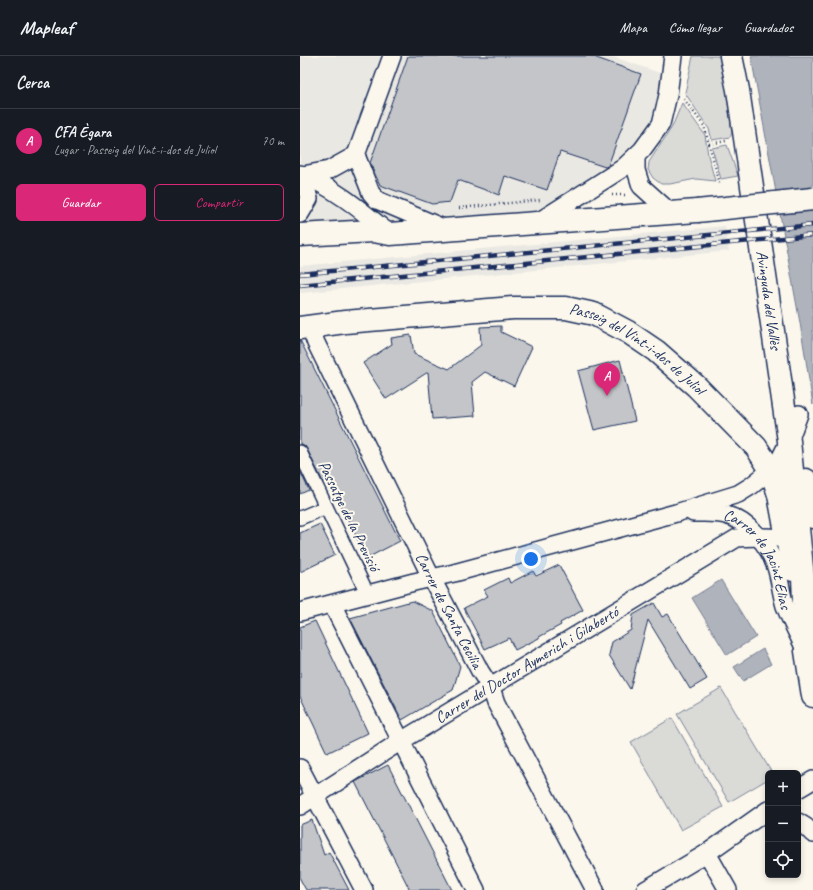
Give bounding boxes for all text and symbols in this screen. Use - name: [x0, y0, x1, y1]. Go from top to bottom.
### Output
- text: Mapleaf: [20, 16, 73, 40]
- text: Mapa: [620, 19, 647, 36]
- text: Cómo llegar: [669, 19, 722, 36]
- text: Guardados: [744, 19, 793, 36]
- text: Cerca: [16, 72, 49, 93]
- text: CFA Ègara: [54, 123, 111, 142]
- text: A: [26, 133, 32, 149]
- text: 70 m: [262, 133, 284, 149]
- text: Lugar · Passeig del Vint-i-dos de Juliol: [54, 142, 216, 158]
- button: Guardar: [16, 184, 146, 221]
- button: Compartir: [154, 184, 284, 221]
- street label: Avinguda del Vallès: [751, 249, 786, 352]
- street label: Passeig del Vint-i-dos de Juliol: [567, 299, 711, 401]
- pin: A: [594, 363, 620, 396]
- street label: Passatge de la Previsió: [314, 458, 385, 577]
- street label: Carrer de Jacint Elias: [721, 505, 796, 614]
- your location: [521, 549, 541, 569]
- street label: Carrer de Santa Cecilia: [411, 550, 488, 673]
- street label: Carrer del Doctor Aymerich i Gilabertó: [431, 601, 624, 728]
- map controls: [765, 770, 801, 878]
- button: +: [765, 770, 801, 806]
- button: −: [765, 806, 801, 842]
- button: locate: [765, 842, 801, 878]

